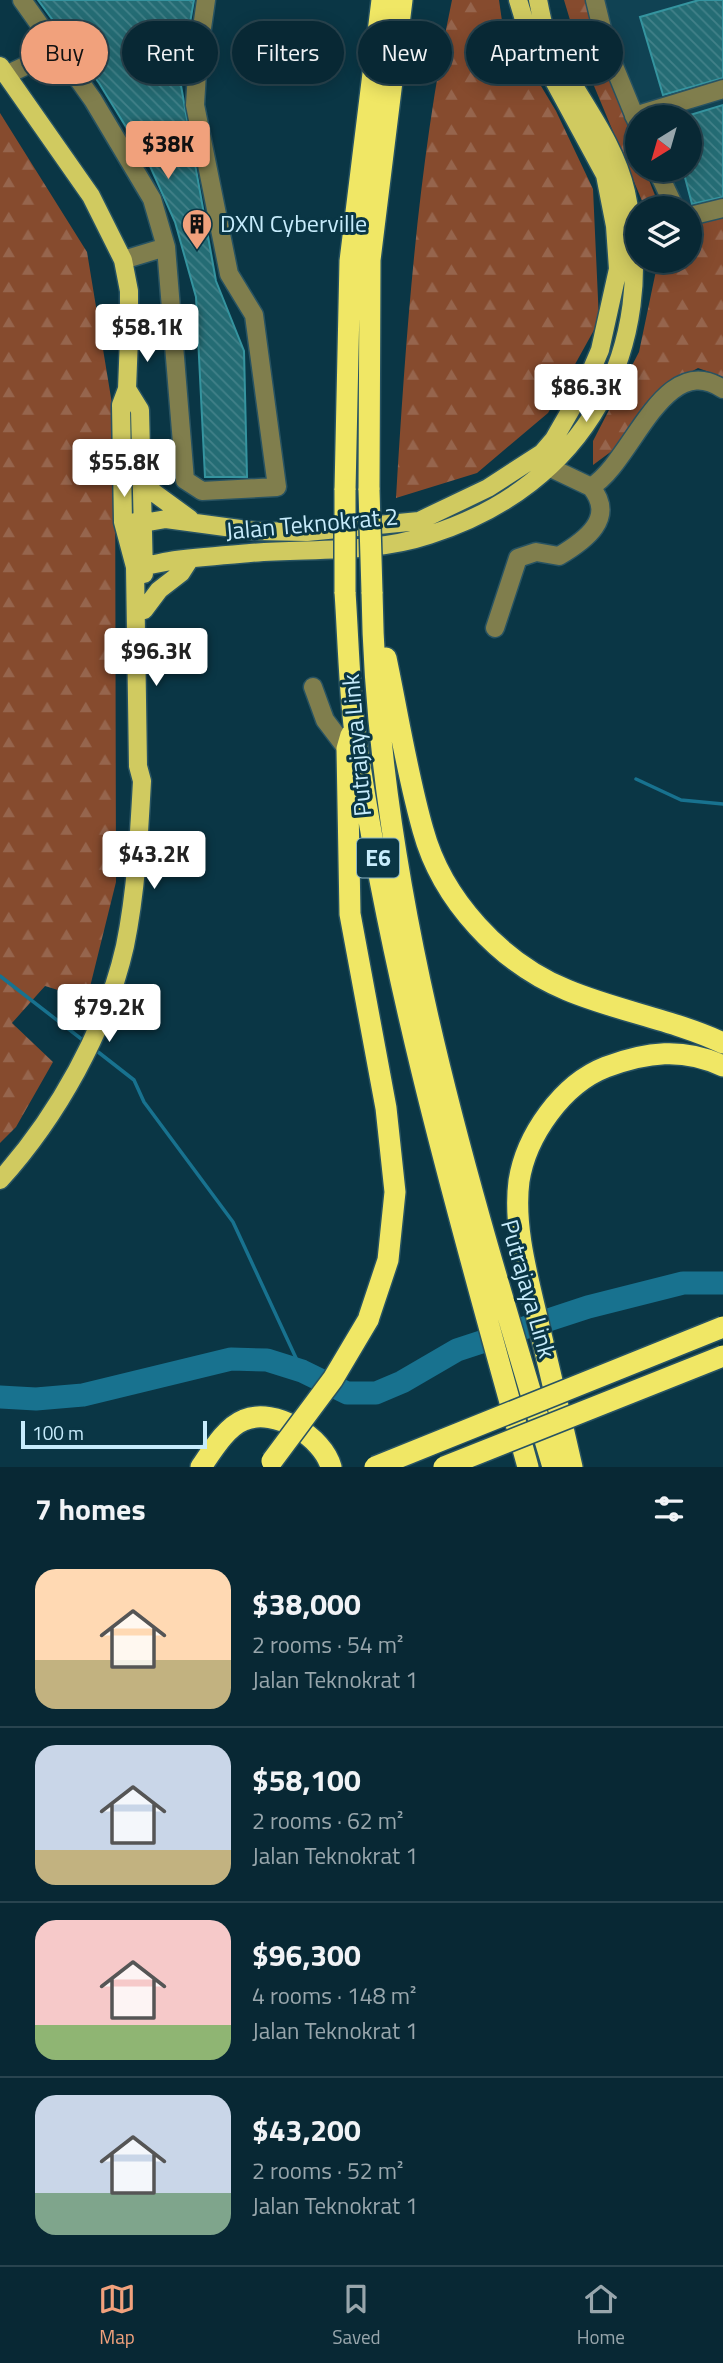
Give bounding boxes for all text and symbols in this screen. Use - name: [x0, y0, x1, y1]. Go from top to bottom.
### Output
- chip: Buy: [21, 21, 108, 84]
- chip: Rent: [122, 21, 218, 84]
- chip: Filters: [232, 21, 344, 84]
- chip: New: [358, 21, 452, 84]
- chip: Apartment: [466, 21, 623, 84]
- north arrow: [625, 105, 702, 182]
- map controls: [625, 105, 702, 273]
- pin: $38K: [127, 122, 209, 181]
- text: $38K: [142, 126, 194, 161]
- button: layers: [625, 196, 702, 273]
- place label: DXN Cyberville: [220, 205, 367, 241]
- building icon: DXN Cyberville: [180, 207, 214, 251]
- pin: $58.1K: [90, 304, 204, 364]
- text: $58.1K: [111, 309, 183, 344]
- pin: $86.3K: [529, 364, 643, 424]
- text: $86.3K: [550, 369, 622, 404]
- pin: $55.8K: [67, 440, 181, 499]
- text: $55.8K: [88, 444, 160, 479]
- street label: Jalan Teknokrat 2: [224, 498, 400, 548]
- pin: $96.3K: [99, 628, 213, 688]
- text: $96.3K: [120, 633, 192, 668]
- street label: Putrajaya Link: [332, 672, 380, 818]
- pin: $43.2K: [97, 832, 211, 891]
- text: $43.2K: [118, 836, 190, 871]
- road number: E6: [357, 838, 399, 878]
- pin: $79.2K: [52, 984, 166, 1044]
- text: $79.2K: [73, 989, 145, 1024]
- street label: Putrajaya Link: [492, 1215, 566, 1363]
- scale bar: [21, 1418, 206, 1450]
- text: 100 m: [32, 1418, 84, 1447]
- text: 7 homes: [35, 1486, 146, 1532]
- icon: filters: [650, 1490, 688, 1528]
- text: $38,000: [252, 1581, 361, 1627]
- icon: home: [91, 1597, 175, 1681]
- text: 2 rooms · 54 m²: [252, 1627, 403, 1662]
- text: Jalan Teknokrat 1: [252, 1662, 418, 1697]
- text: $58,100: [252, 1757, 361, 1803]
- icon: home: [91, 1773, 175, 1857]
- text: 2 rooms · 62 m²: [252, 1803, 403, 1838]
- text: Jalan Teknokrat 1: [252, 1838, 418, 1873]
- text: $96,300: [252, 1932, 361, 1978]
- icon: home: [91, 1948, 175, 2032]
- text: 4 rooms · 148 m²: [252, 1978, 416, 2013]
- text: Jalan Teknokrat 1: [252, 2013, 418, 2048]
- text: $43,200: [252, 2107, 361, 2153]
- icon: home: [91, 2123, 175, 2207]
- text: 2 rooms · 52 m²: [252, 2153, 403, 2188]
- text: Jalan Teknokrat 1: [252, 2188, 418, 2223]
- tab: Map: [98, 2280, 136, 2351]
- tab: Saved: [332, 2280, 381, 2351]
- tab: Home: [577, 2280, 625, 2351]

